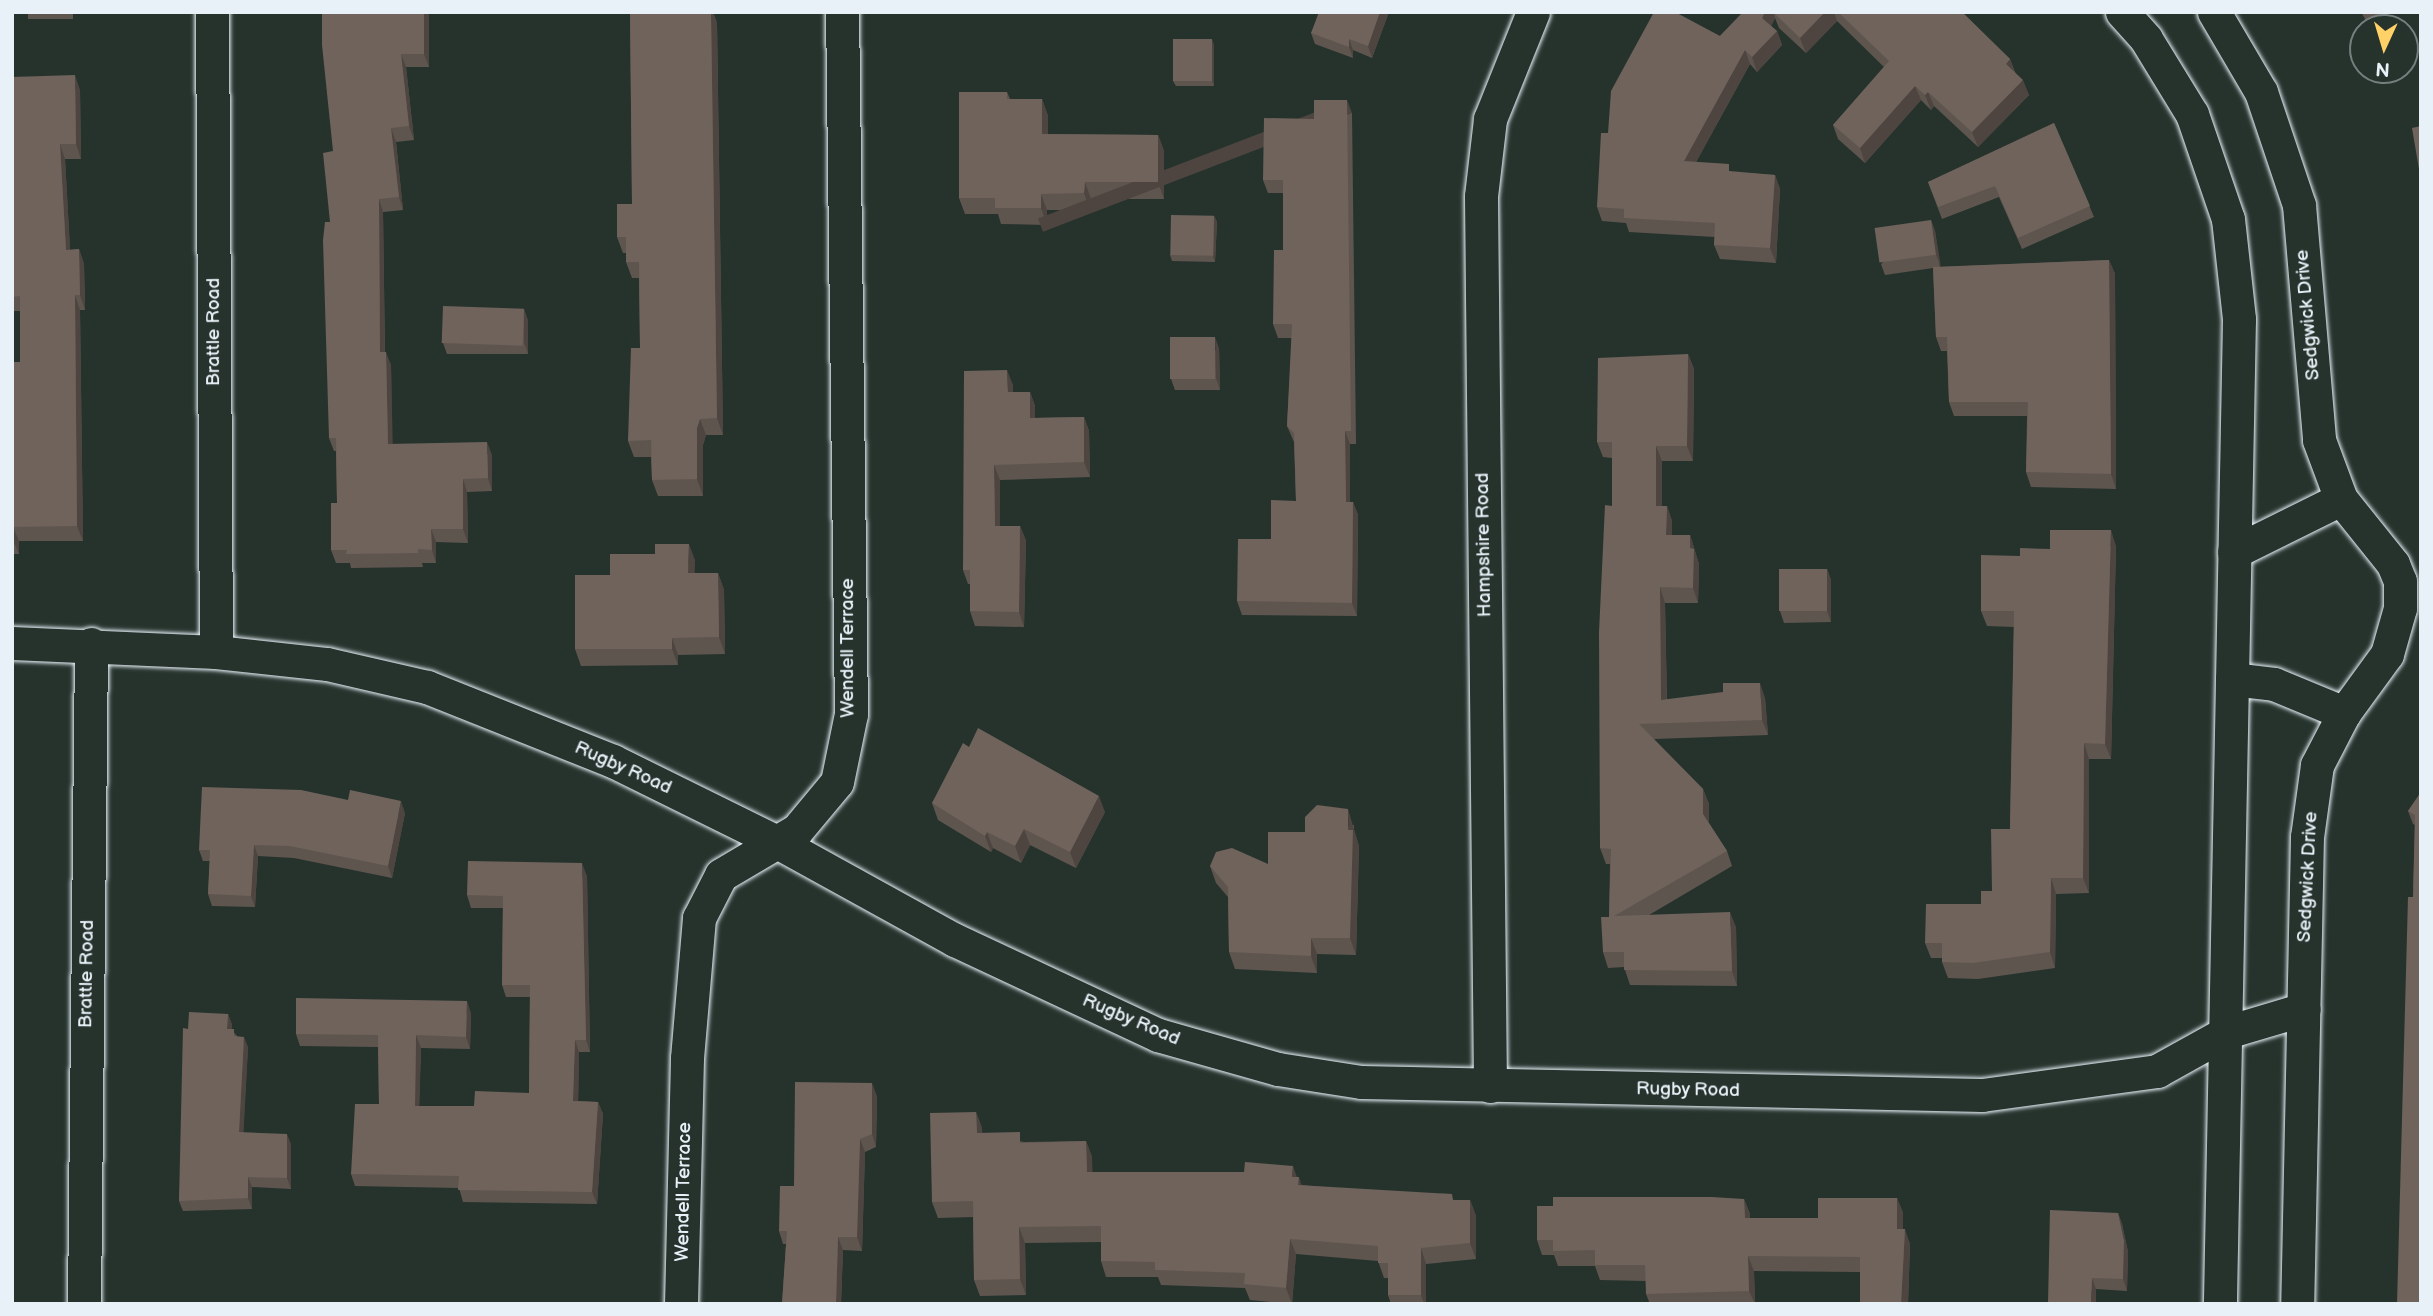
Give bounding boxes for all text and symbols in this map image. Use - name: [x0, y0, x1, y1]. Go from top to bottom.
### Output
- north arrow: [2349, 14, 2419, 84]
- text: N: [2375, 56, 2391, 80]
- street label: Sedgwick Drive: [2291, 249, 2325, 381]
- street label: Brattle Road: [203, 278, 225, 386]
- street label: Hampshire Road: [1471, 473, 1497, 617]
- street label: Wendell Terrace: [837, 578, 859, 718]
- street label: Rugby Road: [570, 736, 676, 800]
- street label: Sedgwick Drive: [2293, 811, 2323, 943]
- street label: Brattle Road: [75, 920, 99, 1028]
- street label: Rugby Road: [1078, 989, 1184, 1051]
- street label: Rugby Road: [1635, 1078, 1741, 1102]
- street label: Wendell Terrace: [671, 1122, 697, 1262]

